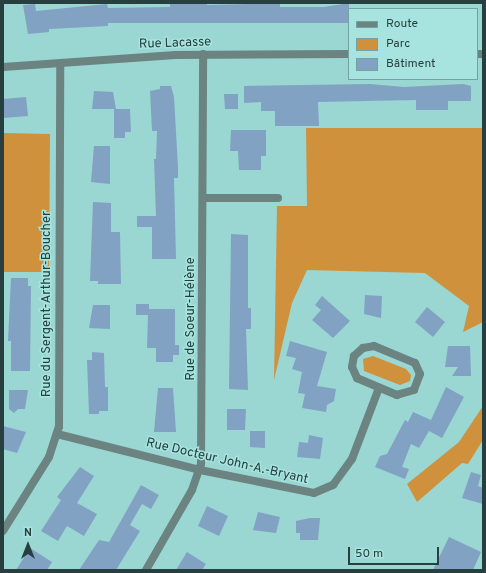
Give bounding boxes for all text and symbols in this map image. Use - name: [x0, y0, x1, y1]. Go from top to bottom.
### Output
- legend: [348, 8, 478, 80]
- text: Route: [386, 16, 418, 32]
- street label: Rue Lacasse: [139, 35, 211, 53]
- text: Parc: [386, 36, 410, 52]
- text: Bâtiment: [386, 56, 436, 72]
- street label: Rue du Sergent-Arthur-Boucher: [39, 211, 55, 397]
- street label: Rue de Soeur-Hélène: [183, 257, 199, 381]
- street label: Rue Docteur John-A.-Bryant: [144, 436, 310, 488]
- north arrow: [8, 525, 48, 565]
- text: N: [24, 526, 32, 540]
- scale bar: [350, 539, 441, 565]
- text: 50 m: [355, 546, 383, 562]

